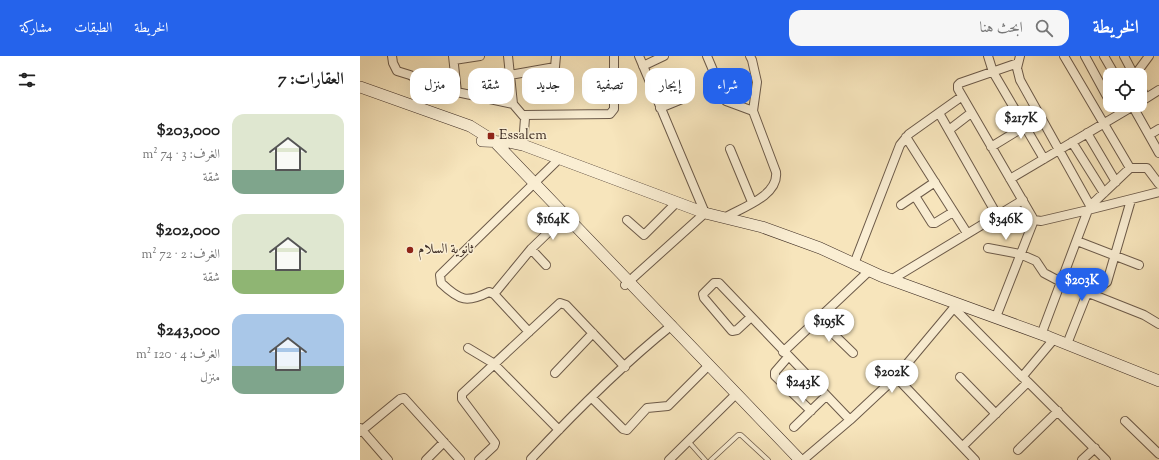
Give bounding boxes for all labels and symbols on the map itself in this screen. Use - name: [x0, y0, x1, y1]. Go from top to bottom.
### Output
- pin: $217K: [993, 106, 1049, 140]
- place label: Essalem: [499, 126, 547, 146]
- marker: Essalem: [486, 131, 496, 141]
- pin: $164K: [525, 207, 581, 241]
- pin: $346K: [978, 207, 1034, 241]
- place label: ثانوية السلام: [418, 240, 474, 261]
- marker: ثانوية السلام: [405, 245, 415, 255]
- pin: $203K: [1054, 268, 1110, 302]
- pin: $195K: [801, 309, 857, 343]
- pin: $202K: [864, 360, 920, 394]
- pin: $243K: [775, 370, 831, 404]

